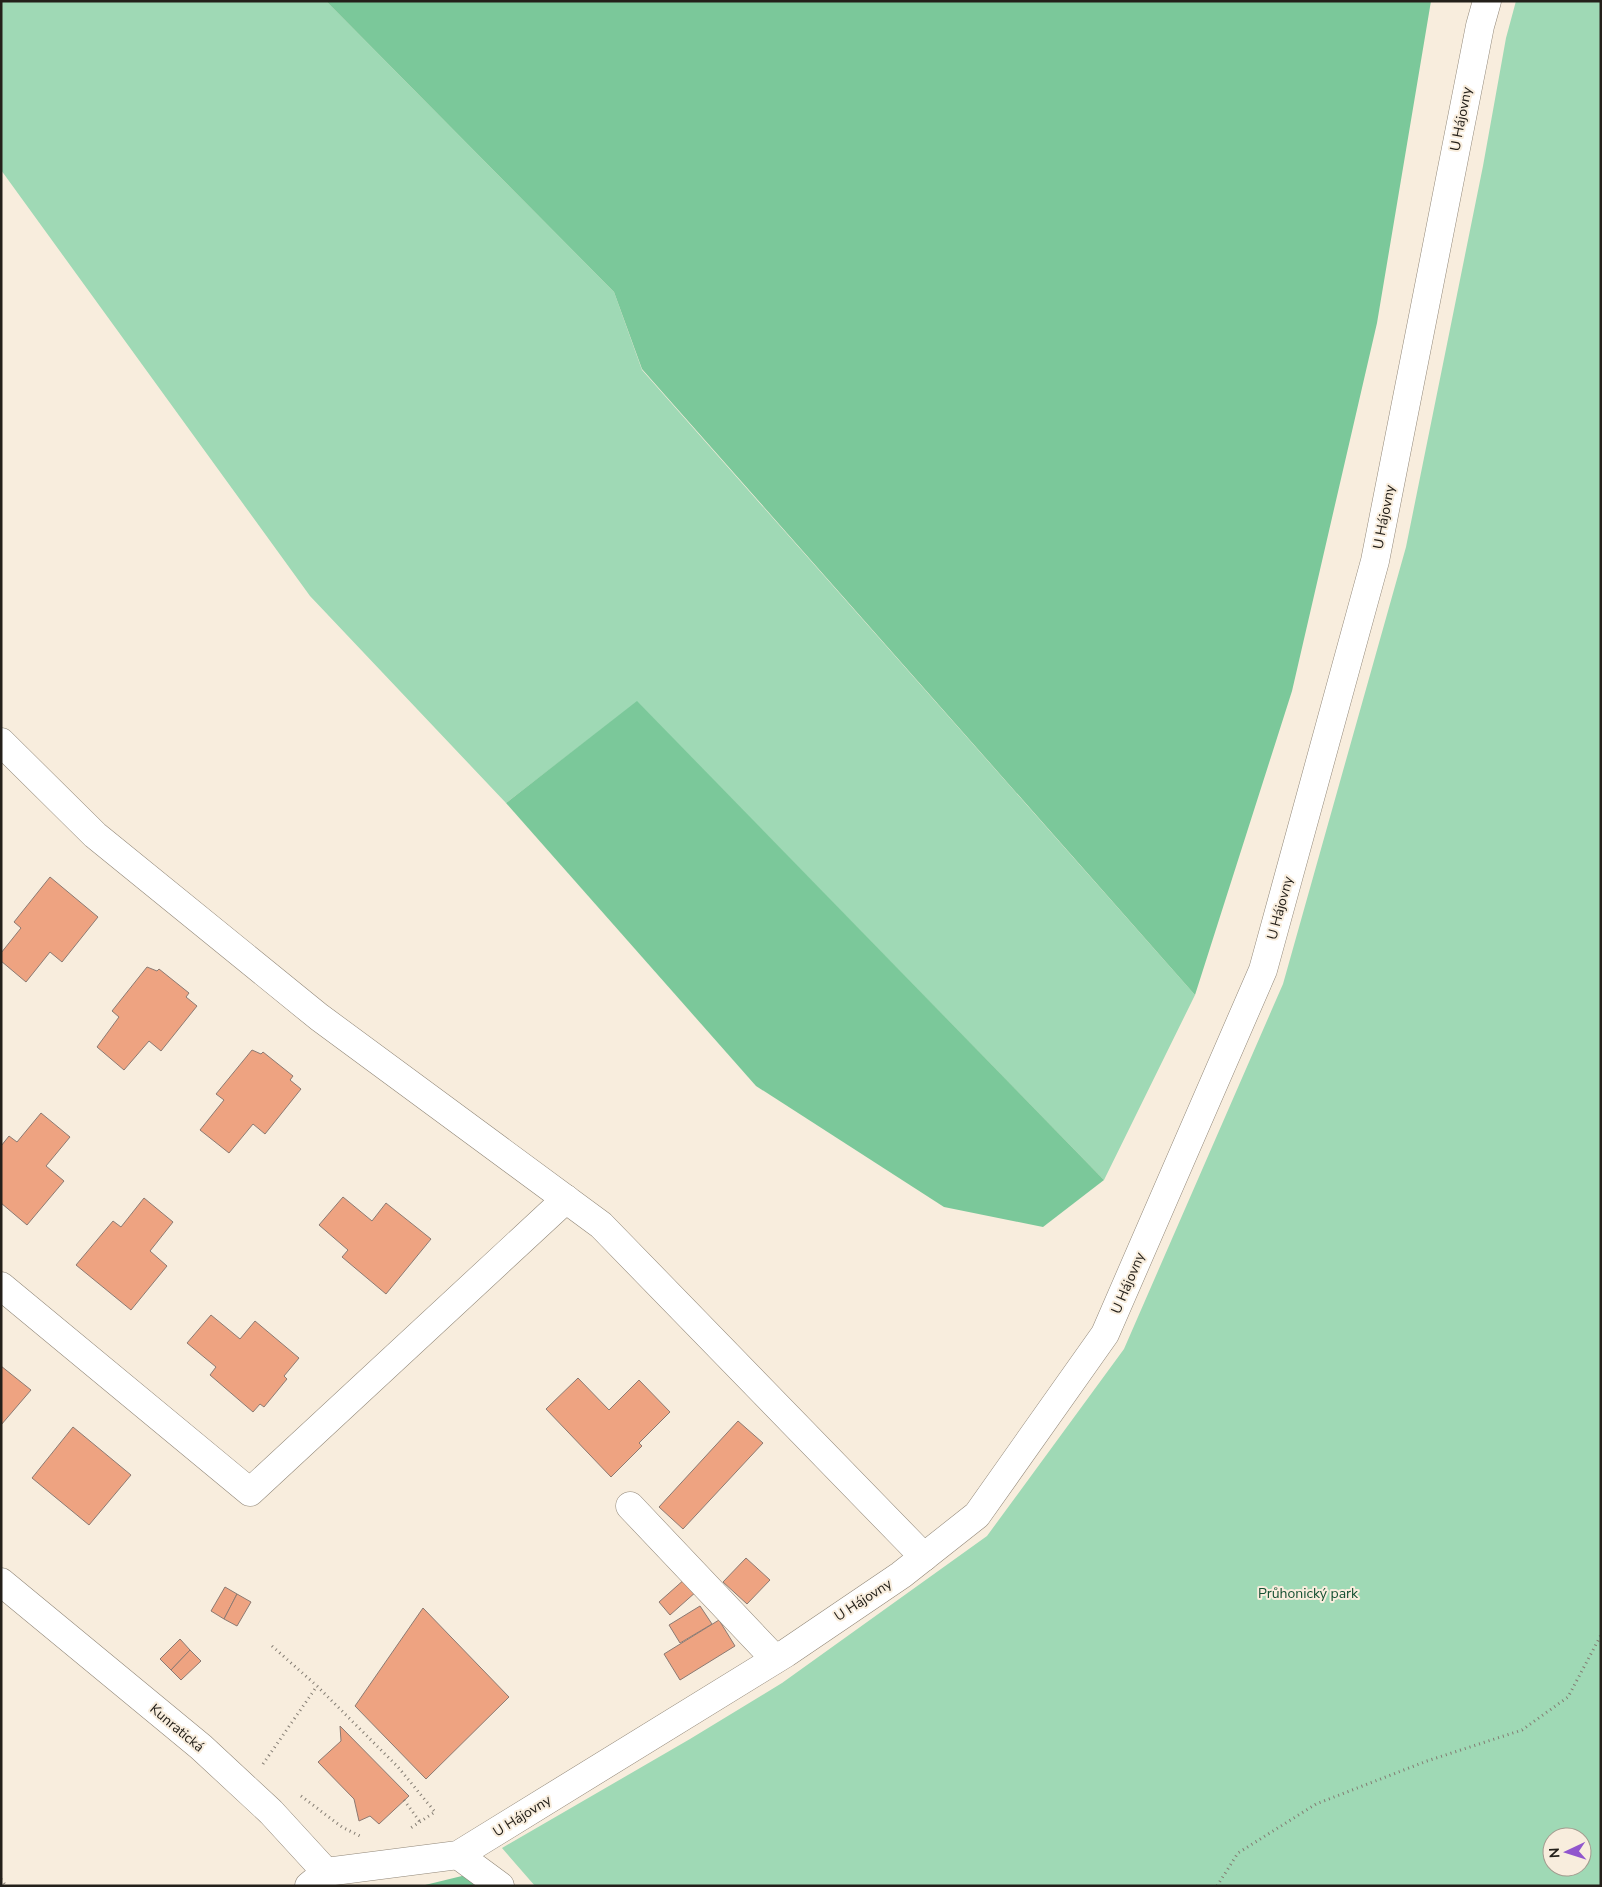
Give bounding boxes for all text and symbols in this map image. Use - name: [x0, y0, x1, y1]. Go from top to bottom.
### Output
- street label: U Hájovny: [1445, 84, 1477, 153]
- street label: U Hájovny: [1368, 482, 1400, 551]
- street label: U Hájovny: [1262, 873, 1298, 942]
- street label: U Hájovny: [1107, 1249, 1150, 1317]
- street label: U Hájovny: [831, 1574, 896, 1626]
- park label: Průhonický park: [1258, 1584, 1359, 1603]
- street label: Kunratická: [146, 1700, 208, 1756]
- street label: U Hájovny: [489, 1790, 555, 1841]
- north arrow: [1542, 1827, 1592, 1877]
- text: N: [1545, 1847, 1564, 1859]

